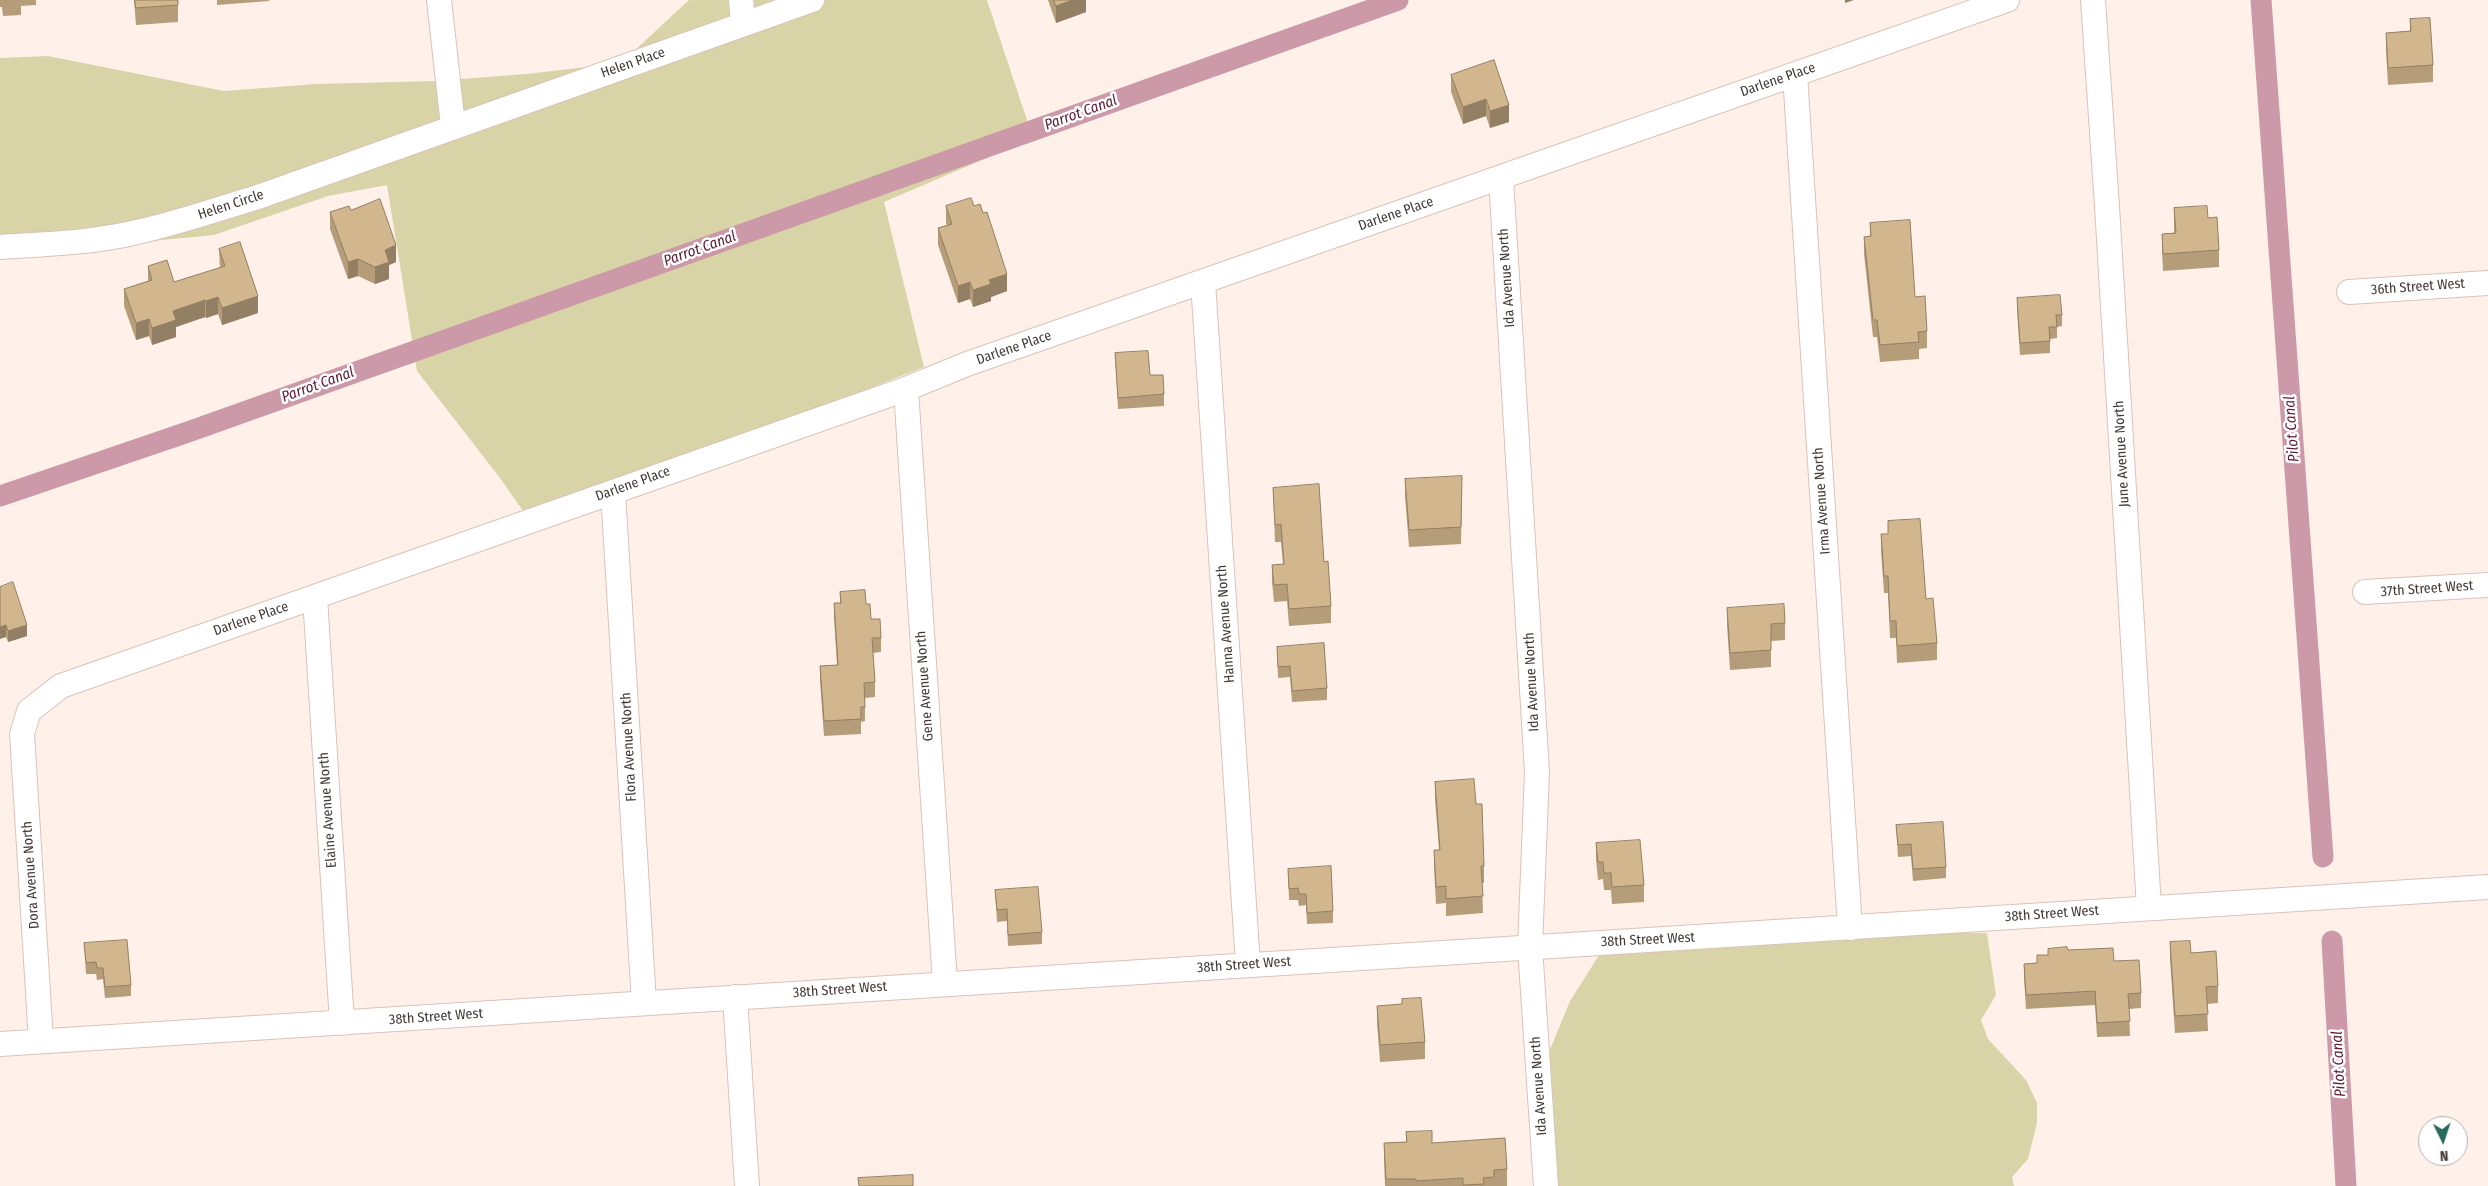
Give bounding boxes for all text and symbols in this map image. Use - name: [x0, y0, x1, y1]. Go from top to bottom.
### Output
- street label: Helen Place: [599, 44, 667, 82]
- street label: Darlene Place: [1738, 59, 1818, 101]
- water label: Parrot Canal: [1042, 92, 1120, 134]
- street label: Helen Circle: [196, 186, 266, 224]
- street label: Darlene Place: [1356, 193, 1436, 235]
- water label: Parrot Canal: [661, 228, 739, 270]
- street label: Ida Avenue North: [1495, 228, 1519, 328]
- street label: 36th Street West: [2371, 275, 2465, 299]
- street label: Darlene Place: [974, 327, 1054, 369]
- water label: Parrot Canal: [279, 364, 357, 406]
- water label: Pilot Canal: [2281, 395, 2303, 463]
- street label: June Avenue North: [2111, 400, 2133, 508]
- street label: Irma Avenue North: [1810, 447, 1834, 555]
- street label: Darlene Place: [593, 463, 673, 505]
- street label: Hanna Avenue North: [1213, 564, 1239, 684]
- street label: 37th Street West: [2380, 577, 2474, 601]
- street label: Darlene Place: [211, 598, 291, 640]
- street label: Gene Avenue North: [913, 630, 937, 742]
- street label: Ida Avenue North: [1521, 632, 1543, 732]
- street label: Flora Avenue North: [618, 692, 640, 802]
- street label: Elaine Avenue North: [316, 751, 340, 869]
- street label: Dora Avenue North: [19, 820, 43, 930]
- street label: 38th Street West: [2004, 902, 2100, 926]
- street label: 38th Street West: [1601, 929, 1695, 951]
- street label: 38th Street West: [1196, 953, 1292, 977]
- street label: 38th Street West: [792, 978, 888, 1002]
- street label: 38th Street West: [388, 1005, 484, 1029]
- water label: Pilot Canal: [2328, 1030, 2350, 1098]
- street label: Ida Avenue North: [1527, 1036, 1551, 1136]
- north arrow: [2418, 1116, 2468, 1166]
- text: N: [2439, 1147, 2449, 1164]

